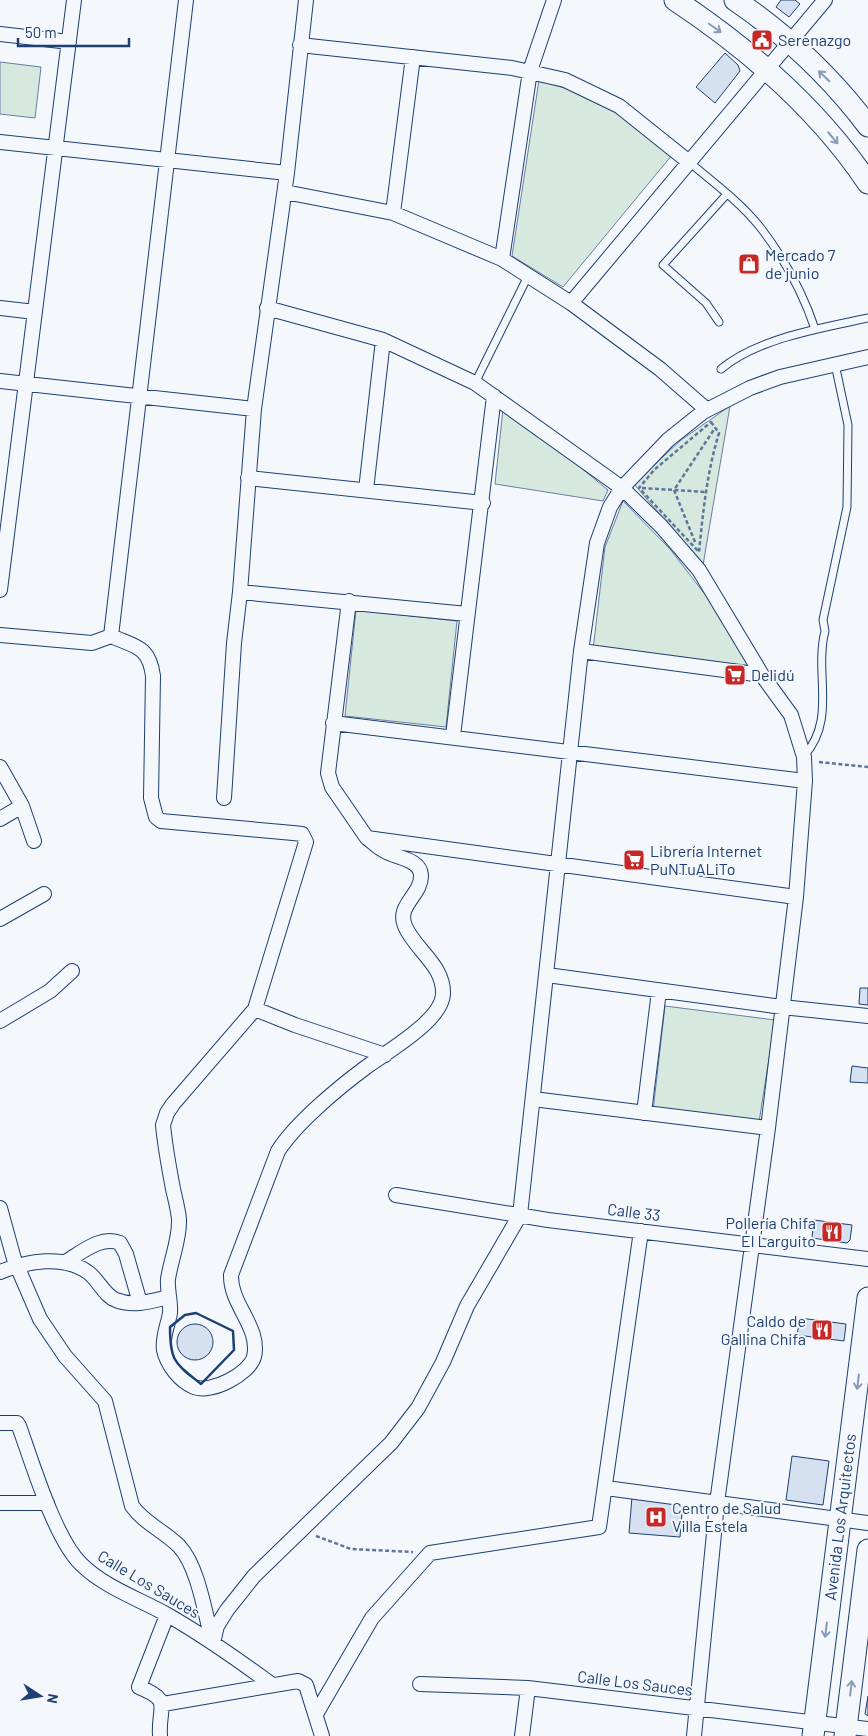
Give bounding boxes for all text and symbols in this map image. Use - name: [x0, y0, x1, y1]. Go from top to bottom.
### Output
- scale bar: [18, 15, 129, 47]
- text: 50 m: [25, 23, 57, 41]
- one-way arrow: [707, 23, 721, 33]
- public building icon: Serenazgo: [750, 28, 774, 52]
- place label: Serenazgo: [778, 30, 851, 49]
- one-way arrow: [818, 70, 831, 82]
- one-way arrow: [828, 132, 839, 145]
- place label: Mercado 7 de junio: [765, 245, 836, 282]
- shop icon: Mercado 7 de junio: [737, 252, 761, 276]
- supermarket icon: Delidú: [723, 663, 747, 687]
- place label: Delidú: [751, 665, 795, 684]
- place label: Librería Internet PuNTuALiTo: [650, 841, 762, 878]
- supermarket icon: Librería Internet PuNTuALiTo: [622, 848, 646, 872]
- street label: Calle 33: [606, 1199, 662, 1224]
- place label: Pollería Chifa El Larguito: [726, 1213, 816, 1250]
- restaurant icon: Pollería Chifa El Larguito: [820, 1220, 844, 1244]
- place label: Caldo de Gallina Chifa: [721, 1311, 806, 1348]
- restaurant icon: Caldo de Gallina Chifa: [810, 1318, 834, 1342]
- one-way arrow: [852, 1373, 862, 1389]
- street label: Avenida Los Arquitectos: [820, 1432, 859, 1601]
- place label: Centro de Salud Villa Estela: [672, 1498, 781, 1535]
- hospital icon: Centro de Salud Villa Estela: [644, 1505, 668, 1529]
- street label: Calle Los Sauces: [95, 1546, 204, 1622]
- one-way arrow: [821, 1621, 831, 1637]
- street label: Calle Los Sauces: [576, 1666, 694, 1699]
- north arrow: [15, 1671, 65, 1721]
- one-way arrow: [846, 1680, 856, 1696]
- text: N: [44, 1692, 62, 1705]

